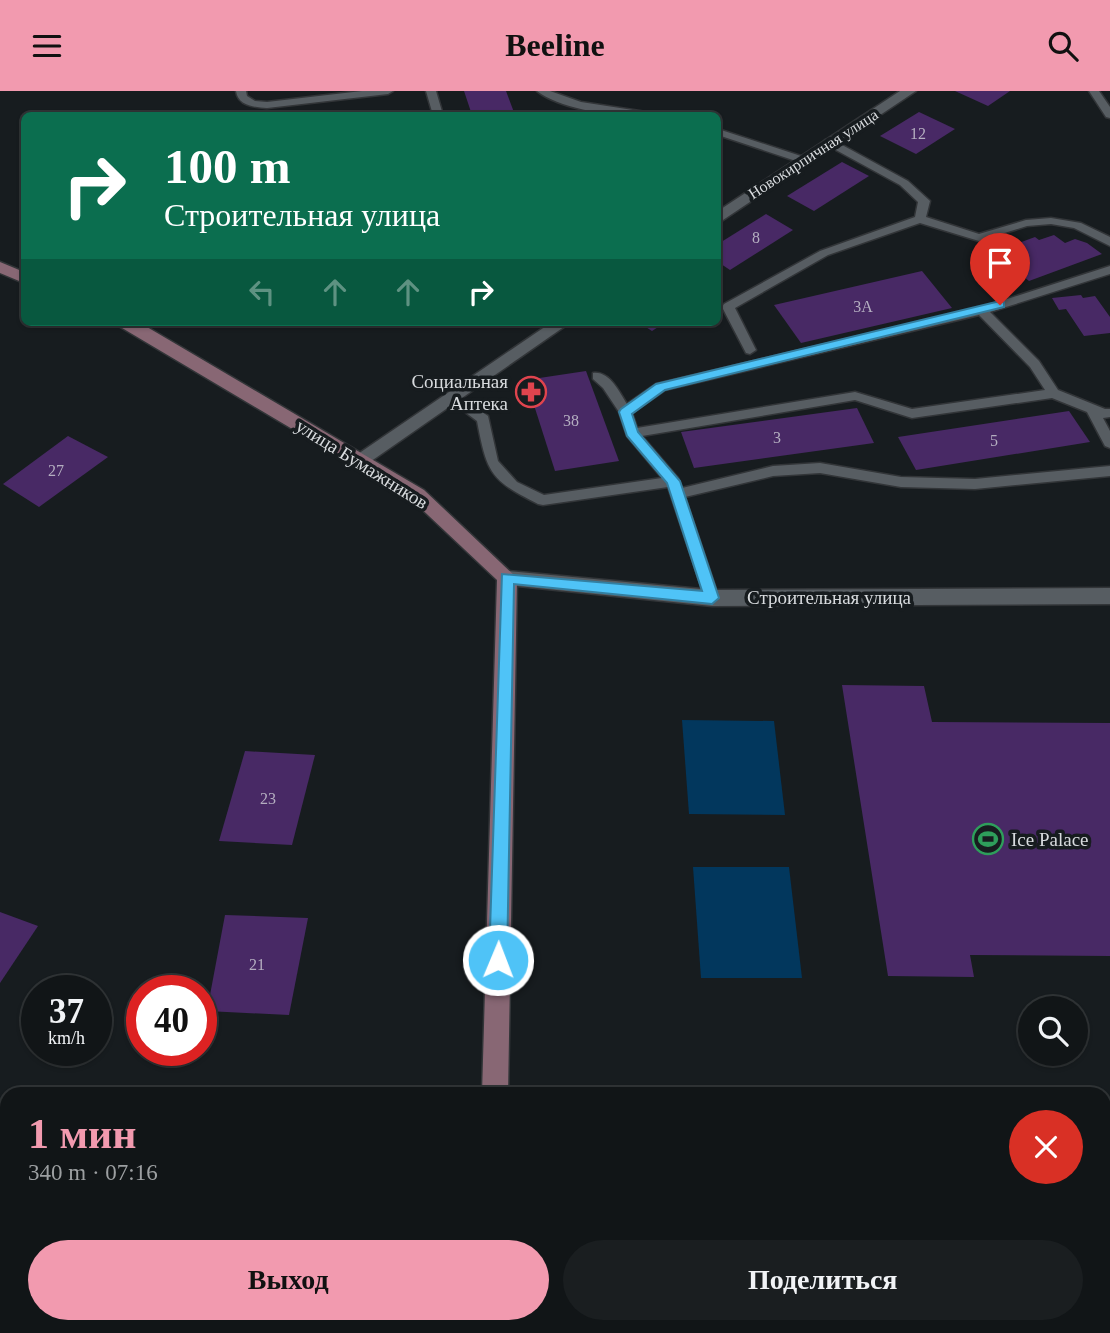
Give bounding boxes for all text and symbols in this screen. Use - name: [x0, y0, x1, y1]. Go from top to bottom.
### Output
- icon: menu: [28, 27, 66, 65]
- text: Beeline: [505, 27, 605, 63]
- icon: search: [1044, 27, 1082, 65]
- street label: Новокирпичная улица: [745, 106, 882, 203]
- house number: 12: [910, 125, 926, 142]
- text: 100 m: [164, 139, 291, 194]
- icon: right: [49, 140, 140, 231]
- text: Строительная улица: [164, 197, 440, 233]
- house number: 8: [752, 229, 760, 246]
- pin: [970, 233, 1030, 305]
- icon: arrive: [981, 244, 1019, 282]
- icon: left: [243, 273, 281, 311]
- icon: ahead: [316, 273, 354, 311]
- icon: ahead: [389, 273, 427, 311]
- icon: right: [462, 273, 500, 311]
- house number: 3А: [853, 298, 873, 315]
- place label: Социальная Аптека: [411, 371, 509, 414]
- pharmacy icon: Социальная Аптека: [514, 375, 548, 409]
- house number: 38: [563, 412, 579, 429]
- street label: улица Бумажников: [292, 415, 432, 513]
- house number: 3: [773, 429, 781, 446]
- house number: 5: [990, 432, 998, 449]
- house number: 27: [48, 462, 64, 479]
- street label: Строительная улица: [747, 587, 912, 608]
- house number: 23: [260, 790, 276, 807]
- sports icon: Ice Palace: [971, 822, 1005, 856]
- place label: Ice Palace: [1011, 829, 1089, 850]
- position arrow: [461, 923, 535, 997]
- house number: 21: [249, 956, 265, 973]
- speed limit sign: 40: [126, 975, 217, 1066]
- text: 37: [49, 992, 84, 1031]
- map controls: [1018, 996, 1088, 1066]
- button: search: [1018, 996, 1088, 1066]
- text: km/h: [48, 1028, 85, 1048]
- button: close: [1009, 1110, 1083, 1184]
- text: 1 мин: [28, 1111, 137, 1157]
- text: 340 m · 07:16: [28, 1160, 158, 1185]
- button: Выход: [28, 1240, 549, 1320]
- button: Поделиться: [563, 1240, 1083, 1320]

